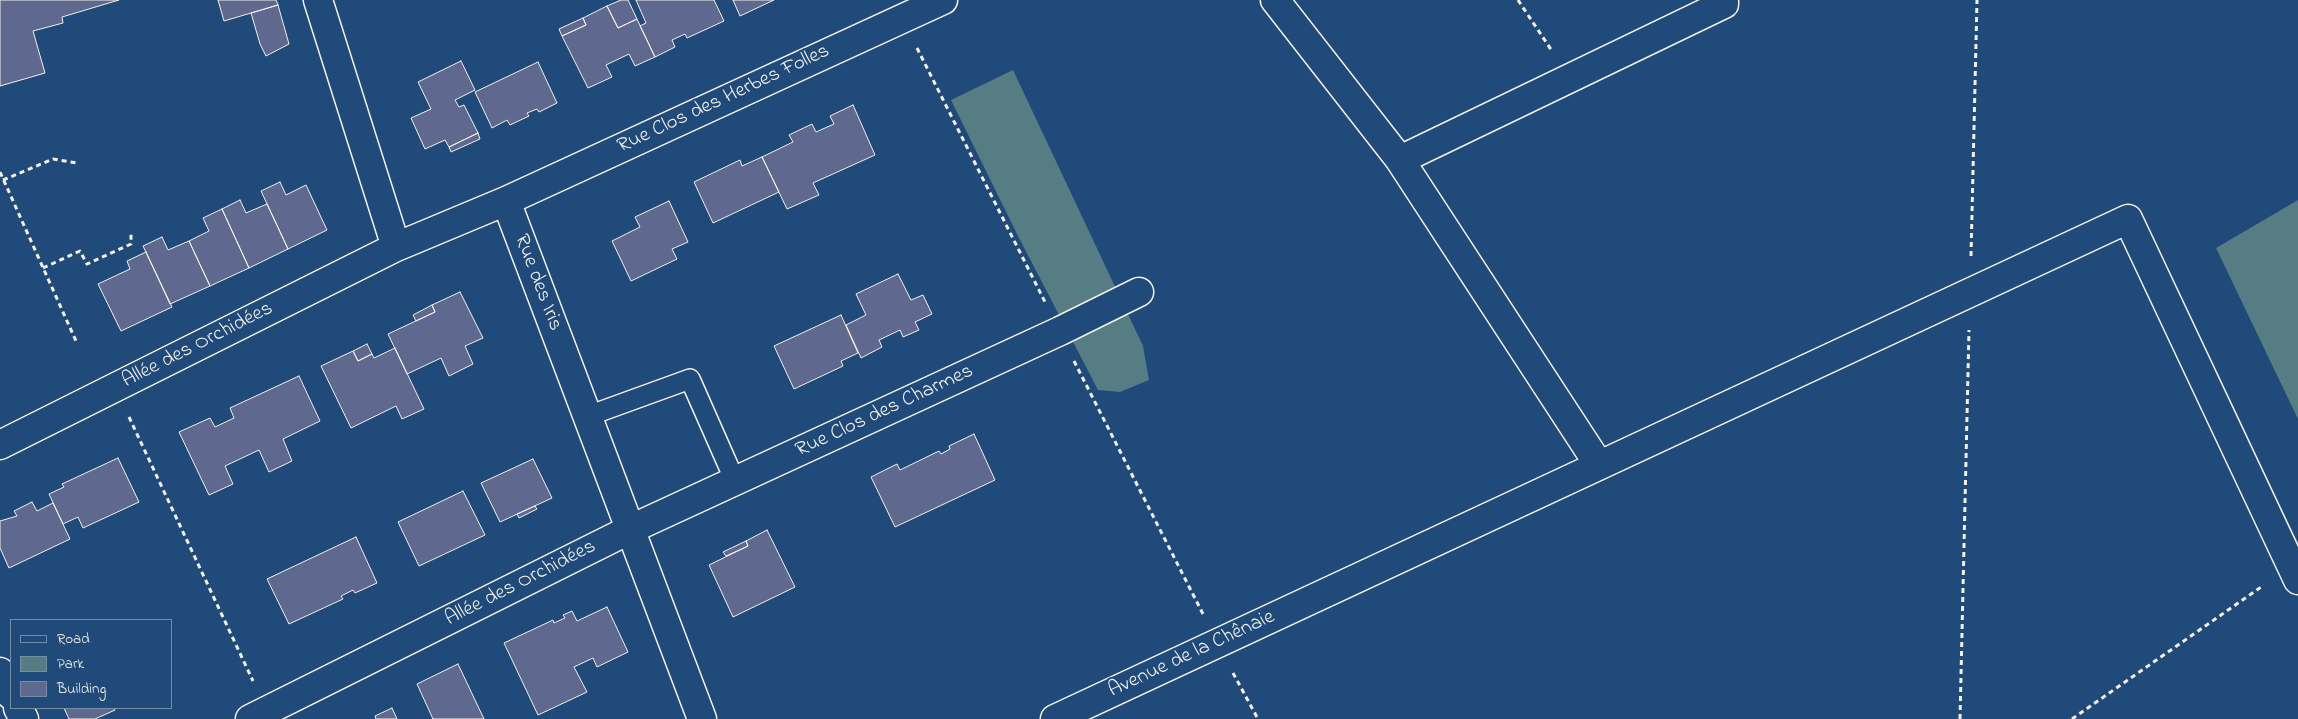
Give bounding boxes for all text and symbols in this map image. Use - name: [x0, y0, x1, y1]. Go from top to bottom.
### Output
- street label: Rue Clos des Herbes Folles: [614, 40, 834, 160]
- street label: Rue des Iris: [507, 231, 567, 335]
- street label: Allée des Orchidées: [118, 297, 278, 395]
- street label: Rue Clos des Charmes: [792, 360, 978, 464]
- street label: Allée des Orchidées: [441, 535, 601, 633]
- street label: Avenue de la Chênaie: [1105, 605, 1279, 705]
- legend: [10, 619, 172, 709]
- text: Road: [57, 628, 90, 650]
- text: Park: [57, 653, 84, 675]
- text: Building: [57, 678, 106, 700]

